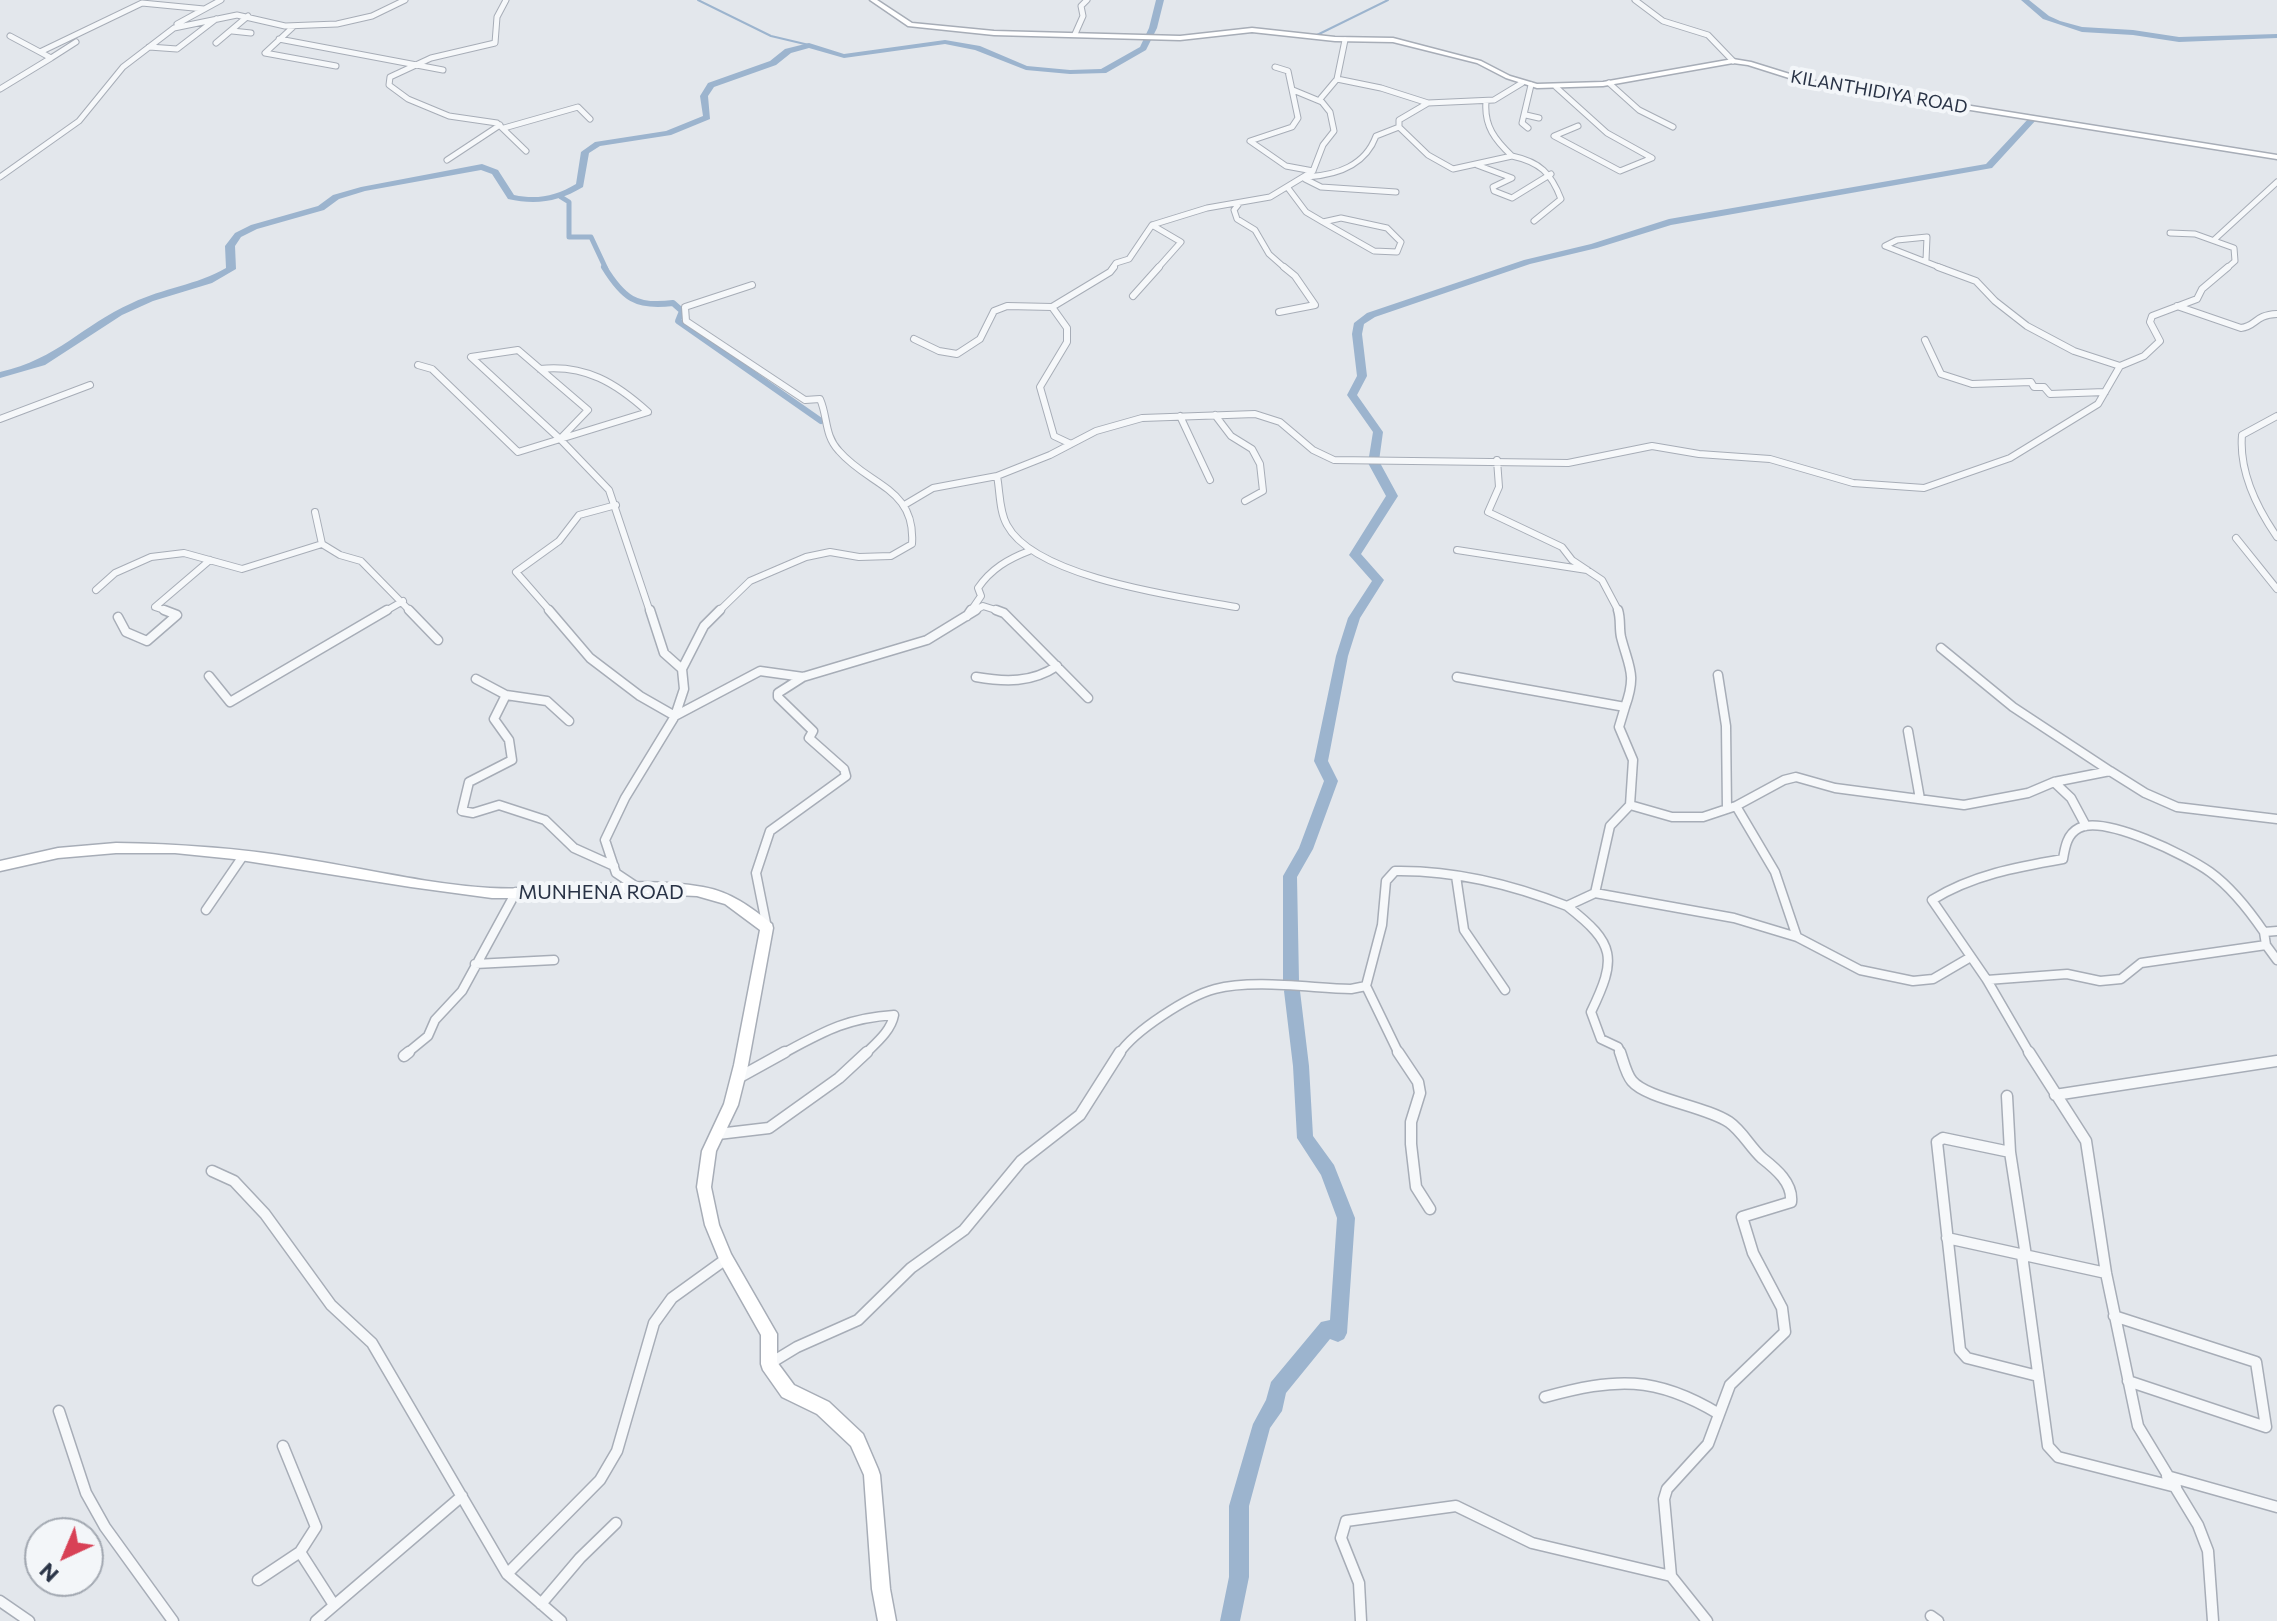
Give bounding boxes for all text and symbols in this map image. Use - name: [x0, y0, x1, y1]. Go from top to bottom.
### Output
- street label: KILANTHIDIYA ROAD: [1789, 66, 1969, 118]
- street label: MUNHENA ROAD: [518, 880, 684, 904]
- north arrow: [24, 1517, 104, 1597]
- text: N: [33, 1558, 64, 1589]

